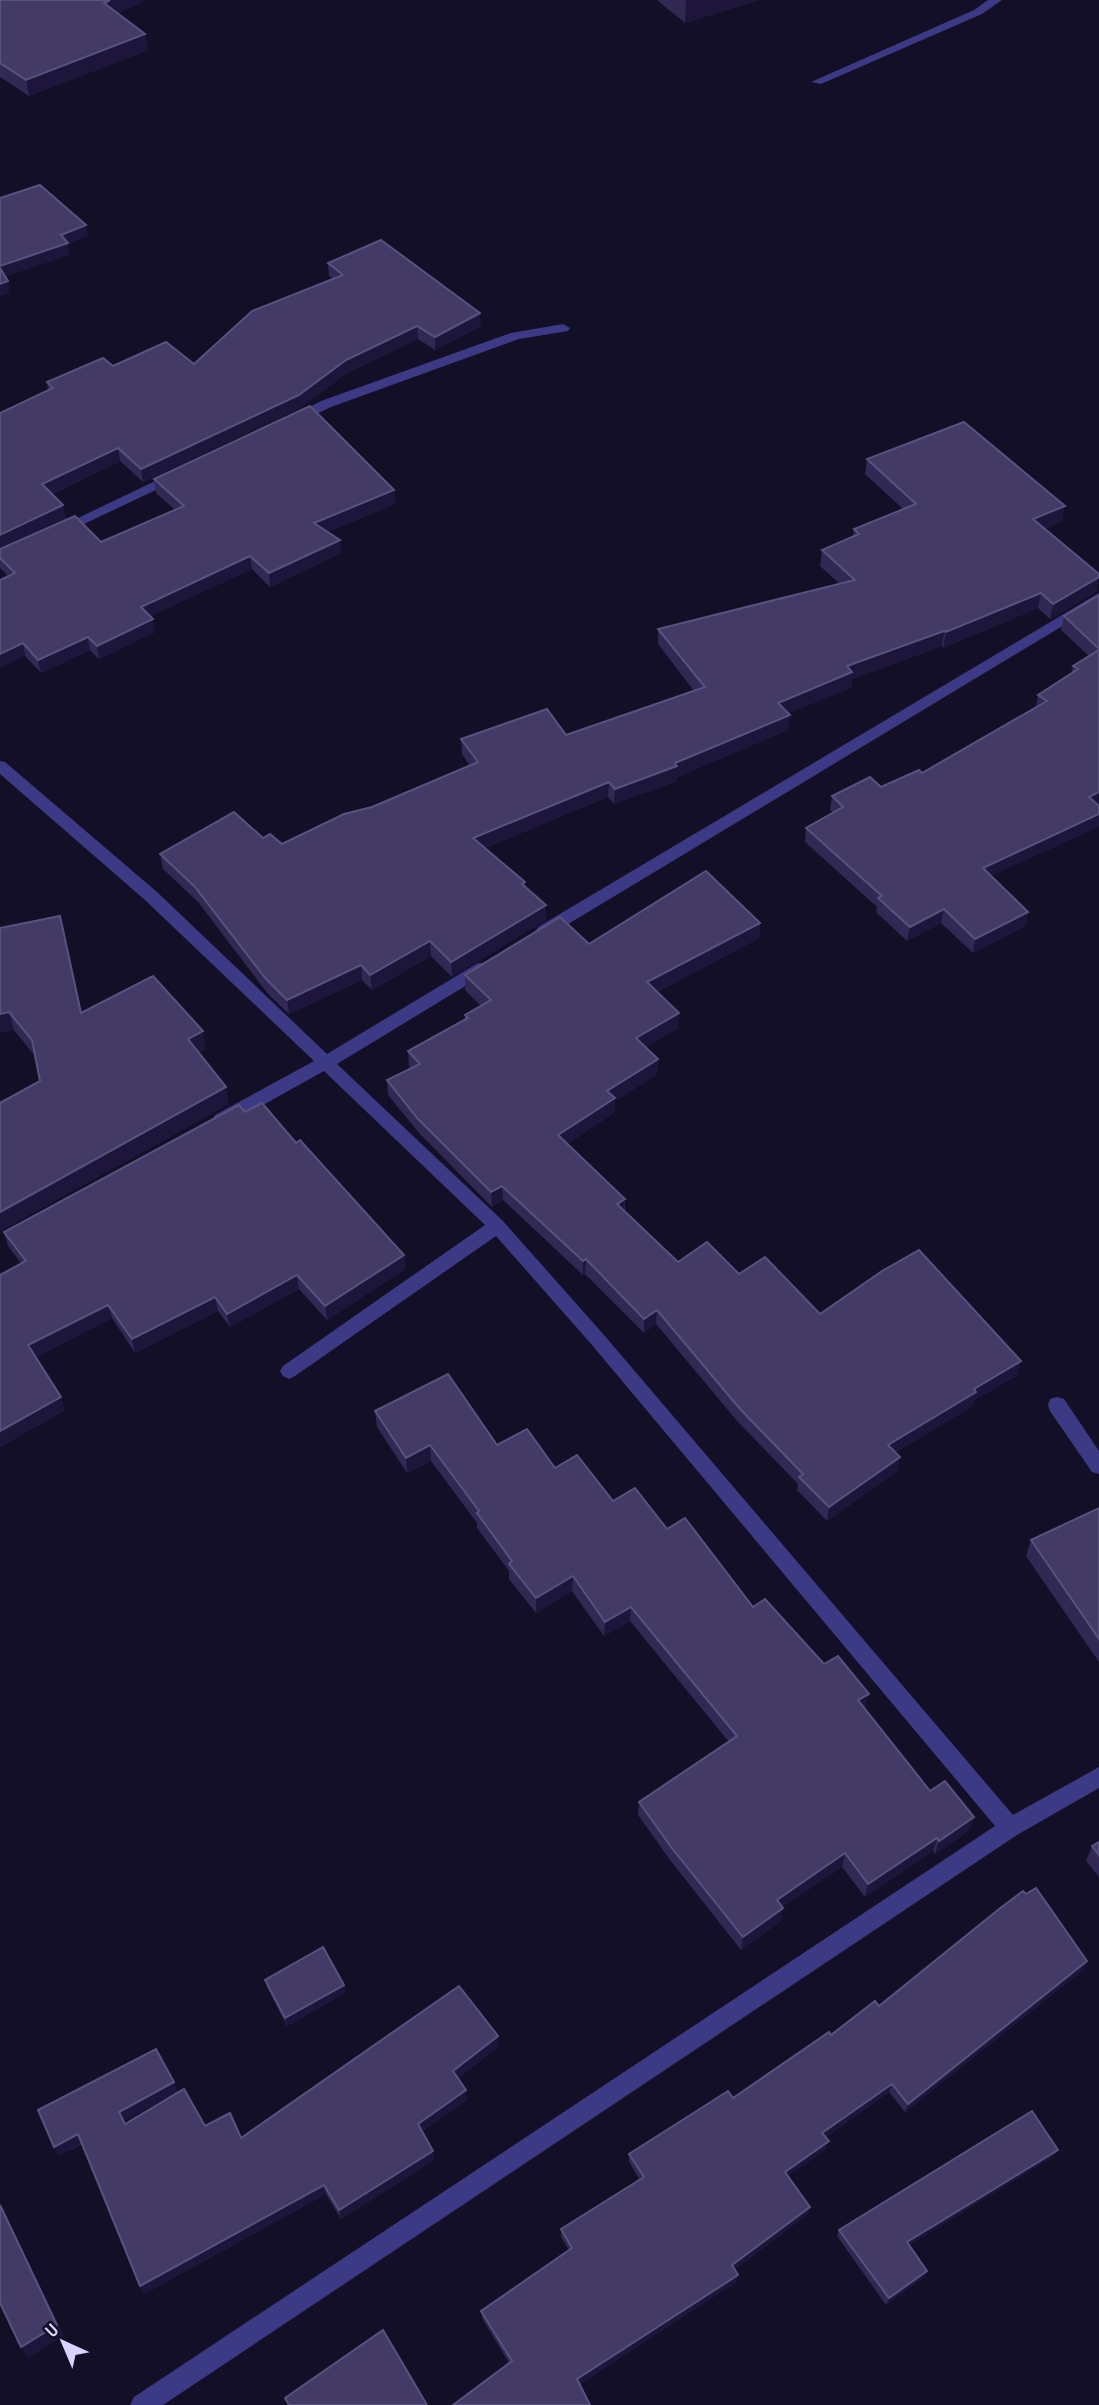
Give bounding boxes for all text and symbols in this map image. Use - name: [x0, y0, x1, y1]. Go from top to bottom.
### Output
- north arrow: [28, 2307, 98, 2377]
- text: U: [41, 2319, 64, 2343]

